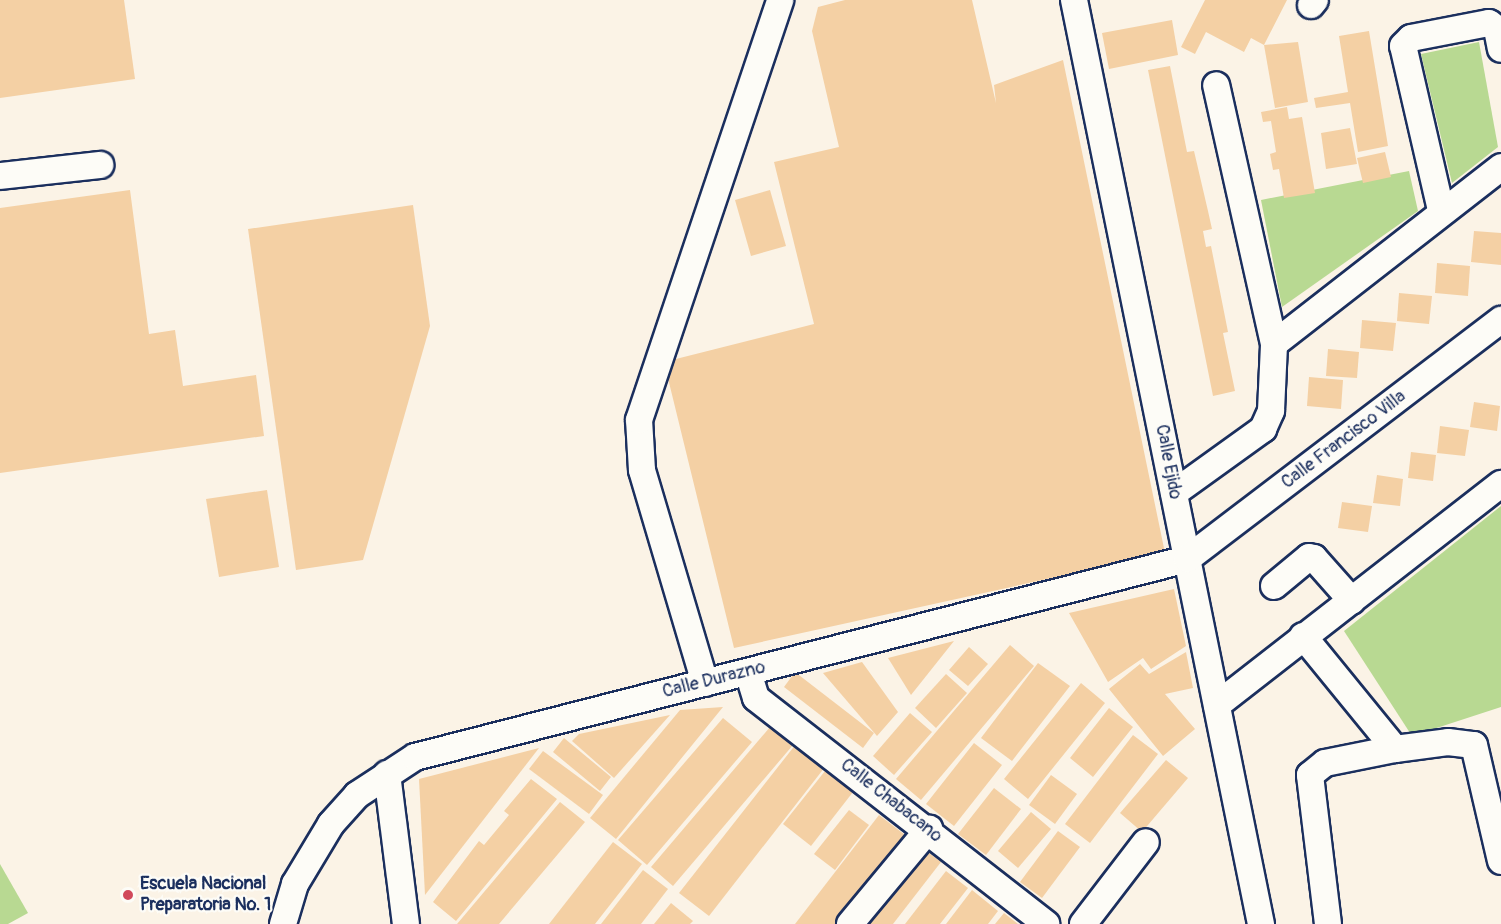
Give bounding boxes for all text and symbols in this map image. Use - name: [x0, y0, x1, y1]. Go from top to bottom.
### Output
- street label: Calle Francisco Villa: [1278, 386, 1410, 494]
- street label: Calle Ejido: [1150, 423, 1186, 501]
- street label: Calle Durazno: [660, 657, 768, 703]
- street label: Calle Chabacano: [836, 755, 946, 847]
- place label: Escuela Nacional Preparatoria No. 1: [140, 874, 271, 916]
- marker: Escuela Nacional Preparatoria No. 1: [121, 888, 135, 902]

